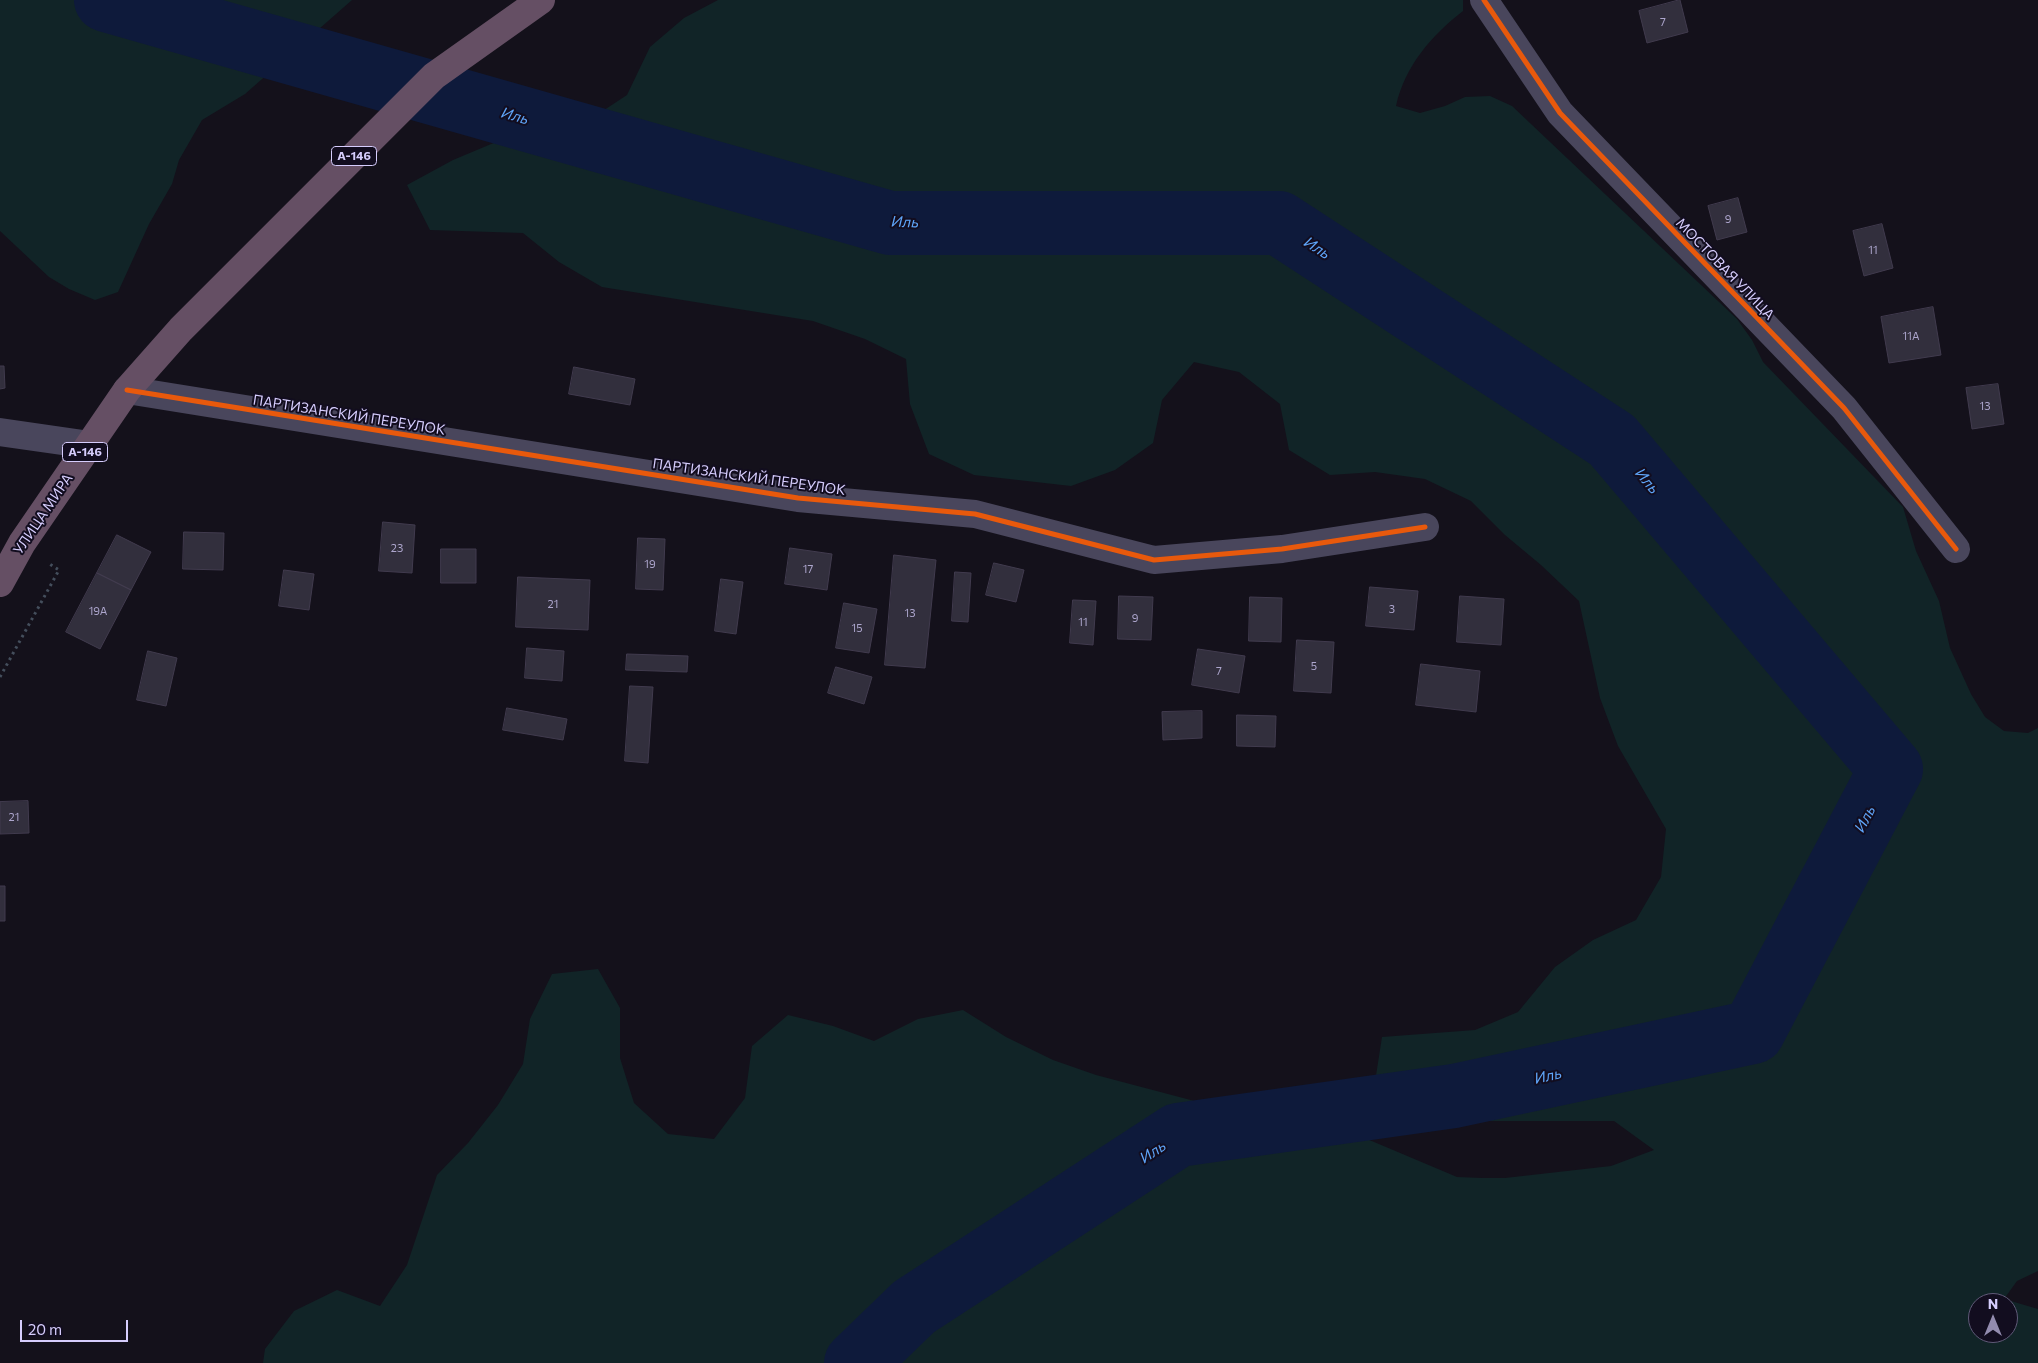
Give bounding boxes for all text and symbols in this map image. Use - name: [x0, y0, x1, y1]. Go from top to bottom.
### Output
- house number: 7: [1660, 15, 1666, 29]
- water label: Иль: [499, 104, 531, 128]
- road number: А-146: [332, 146, 376, 166]
- house number: 9: [1725, 212, 1731, 226]
- water label: Иль: [891, 213, 919, 231]
- street label: МОСТОВАЯ УЛИЦА: [1672, 215, 1778, 323]
- water label: Иль: [1300, 233, 1334, 263]
- house number: 11: [1868, 243, 1878, 257]
- house number: 11А: [1903, 329, 1919, 343]
- street label: ПАРТИЗАНСКИЙ ПЕРЕУЛОК: [252, 391, 446, 439]
- house number: 13: [1980, 399, 1990, 413]
- road number: А-146: [62, 442, 108, 462]
- street label: ПАРТИЗАНСКИЙ ПЕРЕУЛОК: [651, 455, 847, 499]
- water label: Иль: [1631, 465, 1663, 497]
- street label: УЛИЦА МИРА: [10, 470, 76, 558]
- house number: 23: [391, 541, 403, 555]
- house number: 19: [644, 557, 656, 571]
- house number: 17: [803, 562, 813, 576]
- house number: 21: [548, 597, 558, 611]
- house number: 3: [1389, 602, 1395, 616]
- house number: 19А: [89, 604, 107, 618]
- house number: 13: [905, 606, 915, 620]
- house number: 9: [1132, 611, 1138, 625]
- house number: 11: [1078, 615, 1088, 629]
- house number: 15: [851, 621, 863, 635]
- house number: 5: [1311, 659, 1317, 673]
- house number: 7: [1216, 664, 1222, 678]
- water label: Иль: [1851, 803, 1879, 835]
- house number: 21: [9, 810, 19, 824]
- water label: Иль: [1533, 1064, 1563, 1088]
- water label: Иль: [1136, 1137, 1170, 1167]
- north arrow: [1968, 1293, 2018, 1343]
- text: N: [1988, 1295, 1998, 1312]
- scale bar: [22, 1310, 130, 1342]
- text: 20 m: [28, 1320, 62, 1338]

